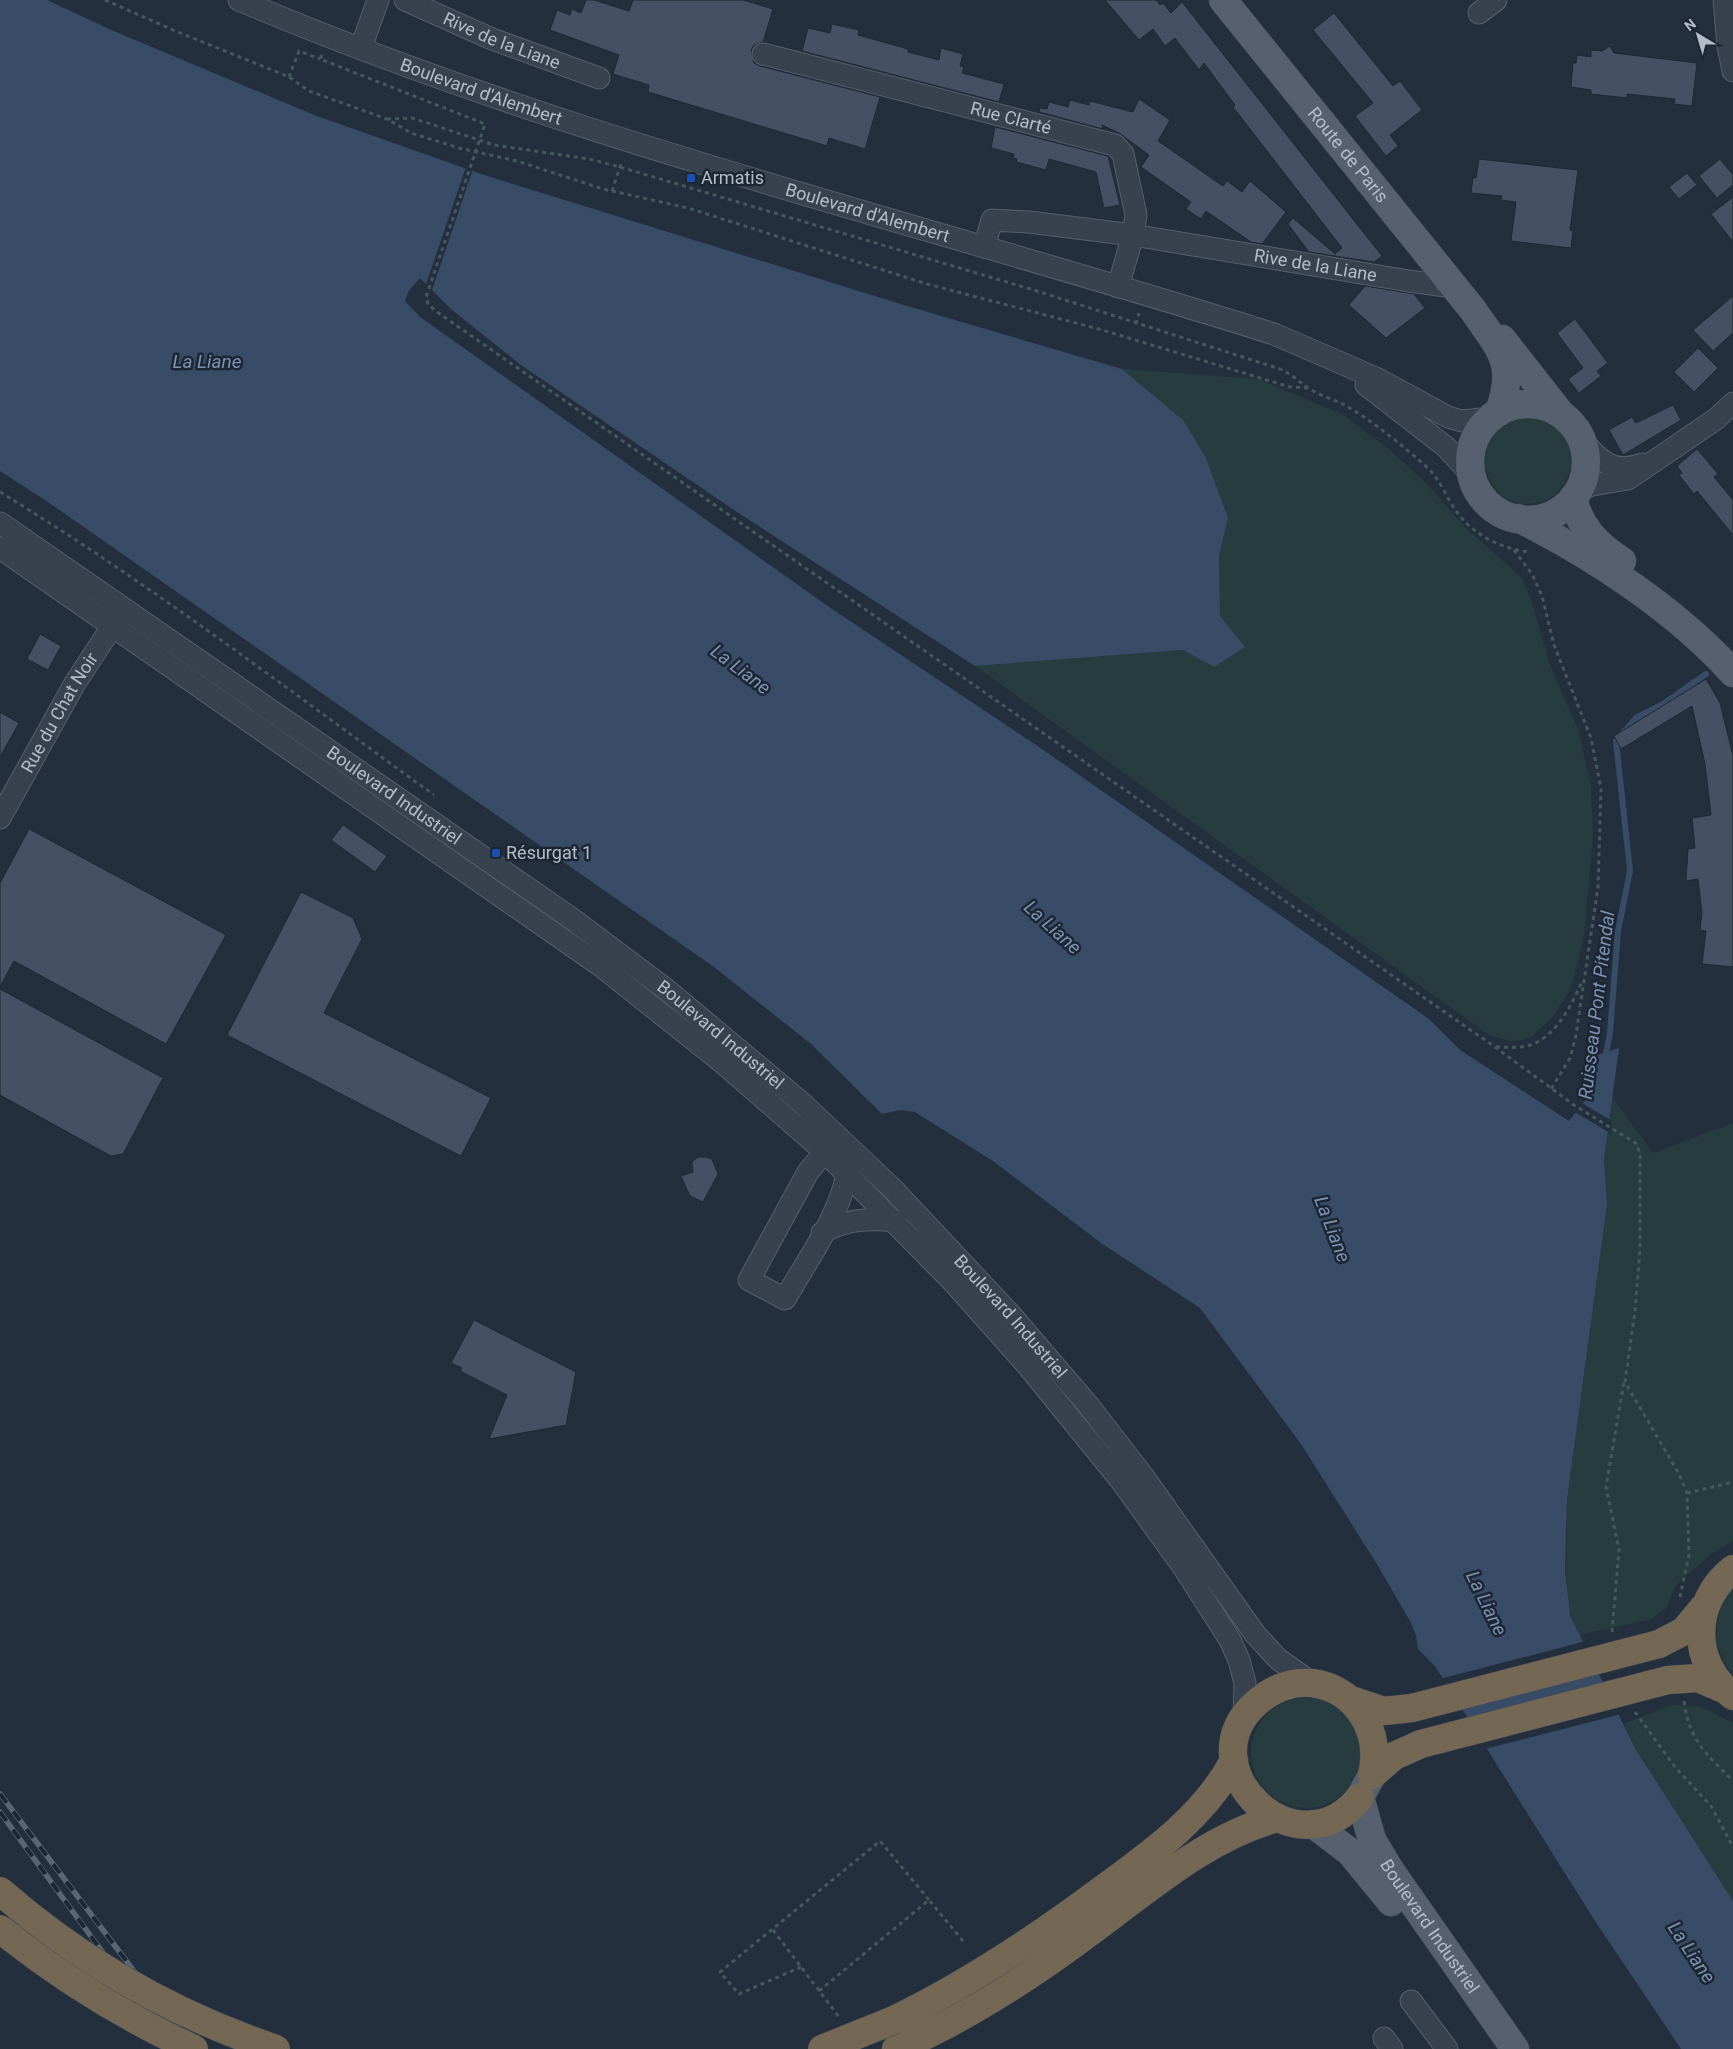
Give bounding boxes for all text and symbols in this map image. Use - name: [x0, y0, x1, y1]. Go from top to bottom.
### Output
- street label: Rive de la Liane: [440, 7, 563, 73]
- north arrow: [1673, 10, 1723, 60]
- text: N: [1681, 15, 1699, 34]
- street label: Boulevard d'Alembert: [397, 53, 565, 129]
- street label: Rue Clarté: [968, 97, 1054, 138]
- street label: Route de Paris: [1304, 103, 1393, 206]
- place label: Armatis: [701, 167, 764, 188]
- marker: Armatis: [685, 172, 697, 184]
- street label: Boulevard d'Alembert: [783, 178, 952, 246]
- street label: Rive de la Liane: [1252, 244, 1379, 285]
- water label: La Liane: [172, 350, 242, 373]
- water label: La Liane: [706, 639, 775, 699]
- street label: Rue du Chat Noir: [16, 648, 102, 776]
- street label: Boulevard Industriel: [323, 741, 465, 849]
- place label: Résurgat 1: [506, 842, 592, 863]
- marker: Résurgat 1: [490, 847, 502, 859]
- water label: La Liane: [1019, 896, 1086, 959]
- water label: Ruisseau Pont Pitendal: [1574, 909, 1620, 1101]
- street label: Boulevard Industriel: [653, 975, 788, 1093]
- water label: La Liane: [1309, 1193, 1356, 1266]
- street label: Boulevard Industriel: [950, 1250, 1072, 1382]
- water label: La Liane: [1461, 1567, 1512, 1639]
- street label: Boulevard Industriel: [1376, 1855, 1484, 1997]
- water label: La Liane: [1663, 1917, 1721, 1988]

